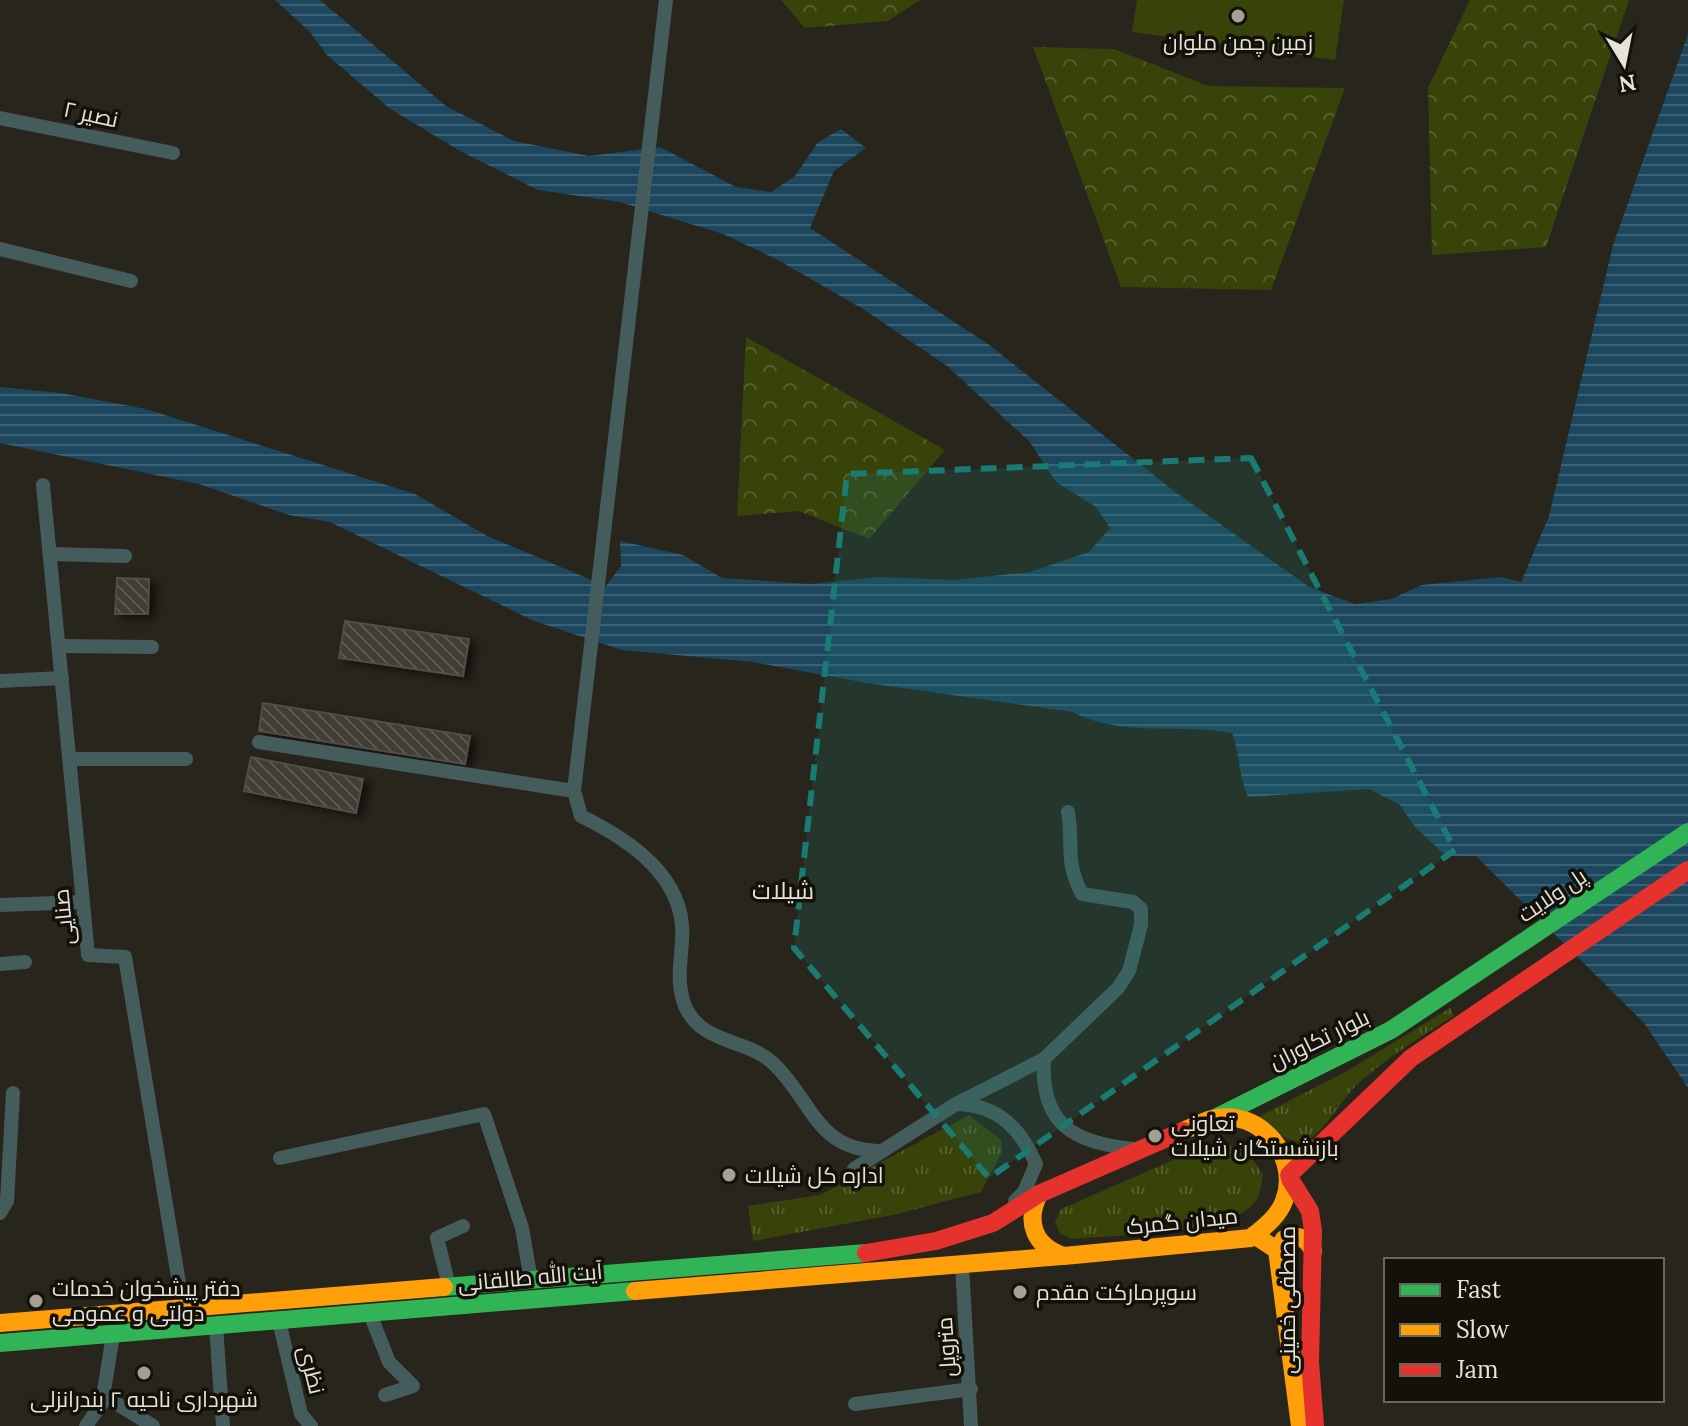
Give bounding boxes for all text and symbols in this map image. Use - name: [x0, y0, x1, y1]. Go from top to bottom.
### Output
- marker: زمین چمن ملوان: [1229, 7, 1247, 25]
- north arrow: [1584, 24, 1664, 104]
- place label: زمین چمن ملوان: [1163, 28, 1313, 57]
- text: N: [1617, 68, 1638, 99]
- street label: نصیر ۲: [61, 95, 121, 133]
- street label: پل ولایت: [1512, 862, 1592, 929]
- district label: شیلات: [752, 875, 814, 906]
- street label: صنایی: [46, 888, 80, 946]
- street label: بلوار تکاوران: [1264, 1003, 1374, 1075]
- place label: تعاونی بازنشستگان شیلات: [1171, 1109, 1339, 1162]
- marker: تعاونی بازنشستگان شیلات: [1146, 1127, 1164, 1145]
- place label: اداره کل شیلات: [745, 1161, 884, 1189]
- marker: اداره کل شیلات: [720, 1166, 738, 1184]
- street label: میدان گمرک: [1125, 1201, 1239, 1241]
- street label: مصطفی خمینی: [1273, 1226, 1301, 1374]
- street label: آیت الله طالقانی: [456, 1257, 604, 1297]
- legend: [1384, 1258, 1664, 1402]
- place label: دفتر پیشخوان خدمات دولتی و عمومی: [52, 1274, 240, 1327]
- text: Fast: [1456, 1274, 1502, 1305]
- place label: سوپرمارکت مقدم: [1036, 1278, 1197, 1308]
- marker: سوپرمارکت مقدم: [1011, 1283, 1029, 1301]
- marker: دفتر پیشخوان خدمات دولتی و عمومی: [27, 1292, 45, 1310]
- text: Slow: [1456, 1314, 1510, 1345]
- street label: متروپل: [930, 1316, 963, 1378]
- street label: نظری: [293, 1343, 331, 1397]
- text: Jam: [1455, 1354, 1498, 1385]
- marker: شهرداری ناحیه ۲ بندرانزلی: [135, 1364, 153, 1382]
- place label: شهرداری ناحیه ۲ بندرانزلی: [30, 1385, 258, 1413]

